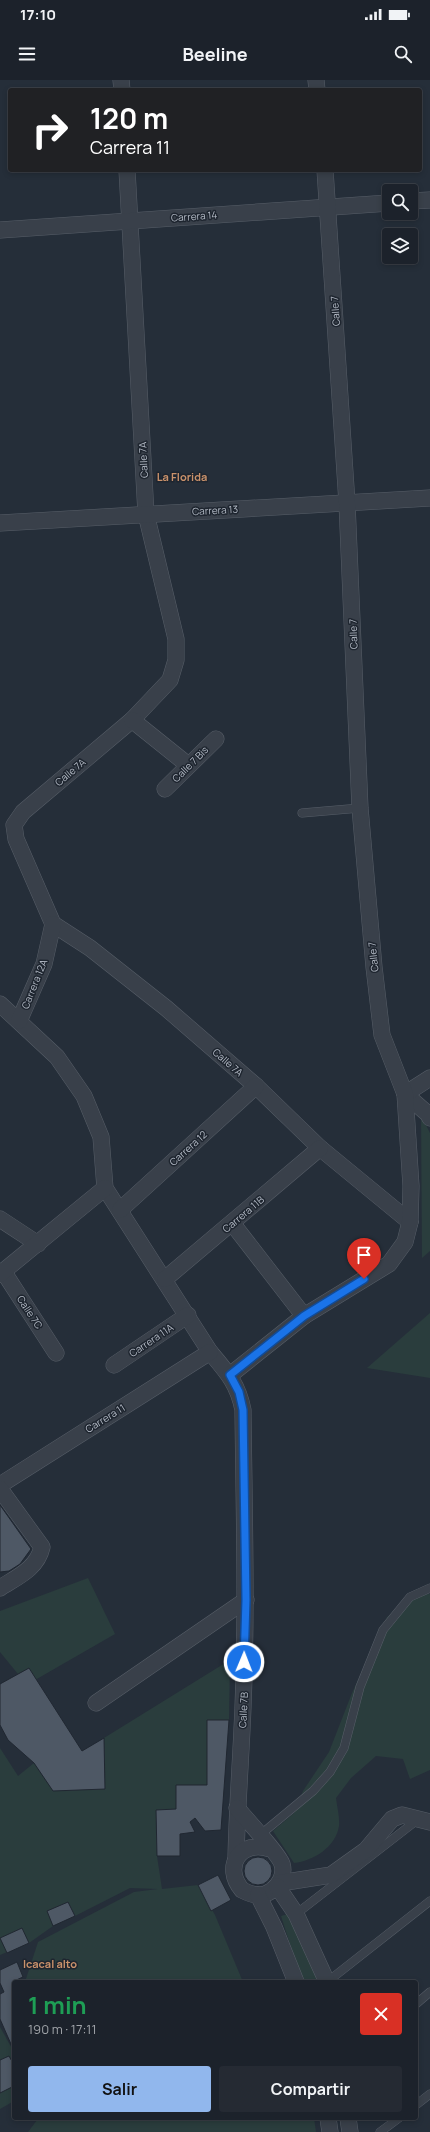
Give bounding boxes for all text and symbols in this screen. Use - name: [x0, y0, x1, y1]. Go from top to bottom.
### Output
- text: 17:10: [20, 4, 56, 25]
- text: Beeline: [182, 42, 248, 66]
- icon: menu: [16, 43, 38, 65]
- icon: search: [392, 43, 414, 65]
- text: 120 m: [90, 99, 168, 137]
- icon: right: [24, 104, 76, 156]
- text: Carrera 11: [90, 135, 170, 159]
- map controls: [382, 184, 418, 264]
- button: search: [382, 184, 418, 220]
- street label: Carrera 14: [170, 207, 218, 225]
- button: layers: [382, 228, 418, 264]
- street label: Calle 7: [327, 295, 343, 327]
- street label: Calle 7A: [135, 441, 151, 478]
- district label: La Florida: [157, 469, 207, 484]
- street label: Carrera 13: [192, 502, 238, 518]
- street label: Calle 7: [345, 619, 361, 649]
- street label: Calle 7 Bis: [169, 743, 211, 785]
- street label: Calle 7A: [52, 755, 89, 789]
- street label: Calle 7: [364, 941, 382, 973]
- street label: Carrera 12A: [18, 956, 51, 1011]
- street label: Calle 7A: [210, 1045, 247, 1080]
- street label: Carrera 12: [166, 1127, 210, 1169]
- street label: Carrera 11B: [219, 1192, 267, 1236]
- pin: [347, 1238, 381, 1279]
- icon: arrive: [353, 1244, 375, 1266]
- street label: Calle 7C: [14, 1293, 46, 1331]
- street label: Carrera 11A: [126, 1320, 177, 1360]
- street label: Carrera 11: [82, 1400, 128, 1436]
- position arrow: [223, 1641, 265, 1683]
- street label: Calle 7B: [235, 1691, 251, 1729]
- district label: Icacal alto: [23, 1956, 77, 1971]
- text: 1 min: [28, 1988, 87, 2021]
- button: close: [360, 1993, 402, 2035]
- text: 190 m · 17:11: [28, 2020, 96, 2038]
- button: Salir: [28, 2066, 211, 2112]
- button: Compartir: [219, 2066, 402, 2112]

